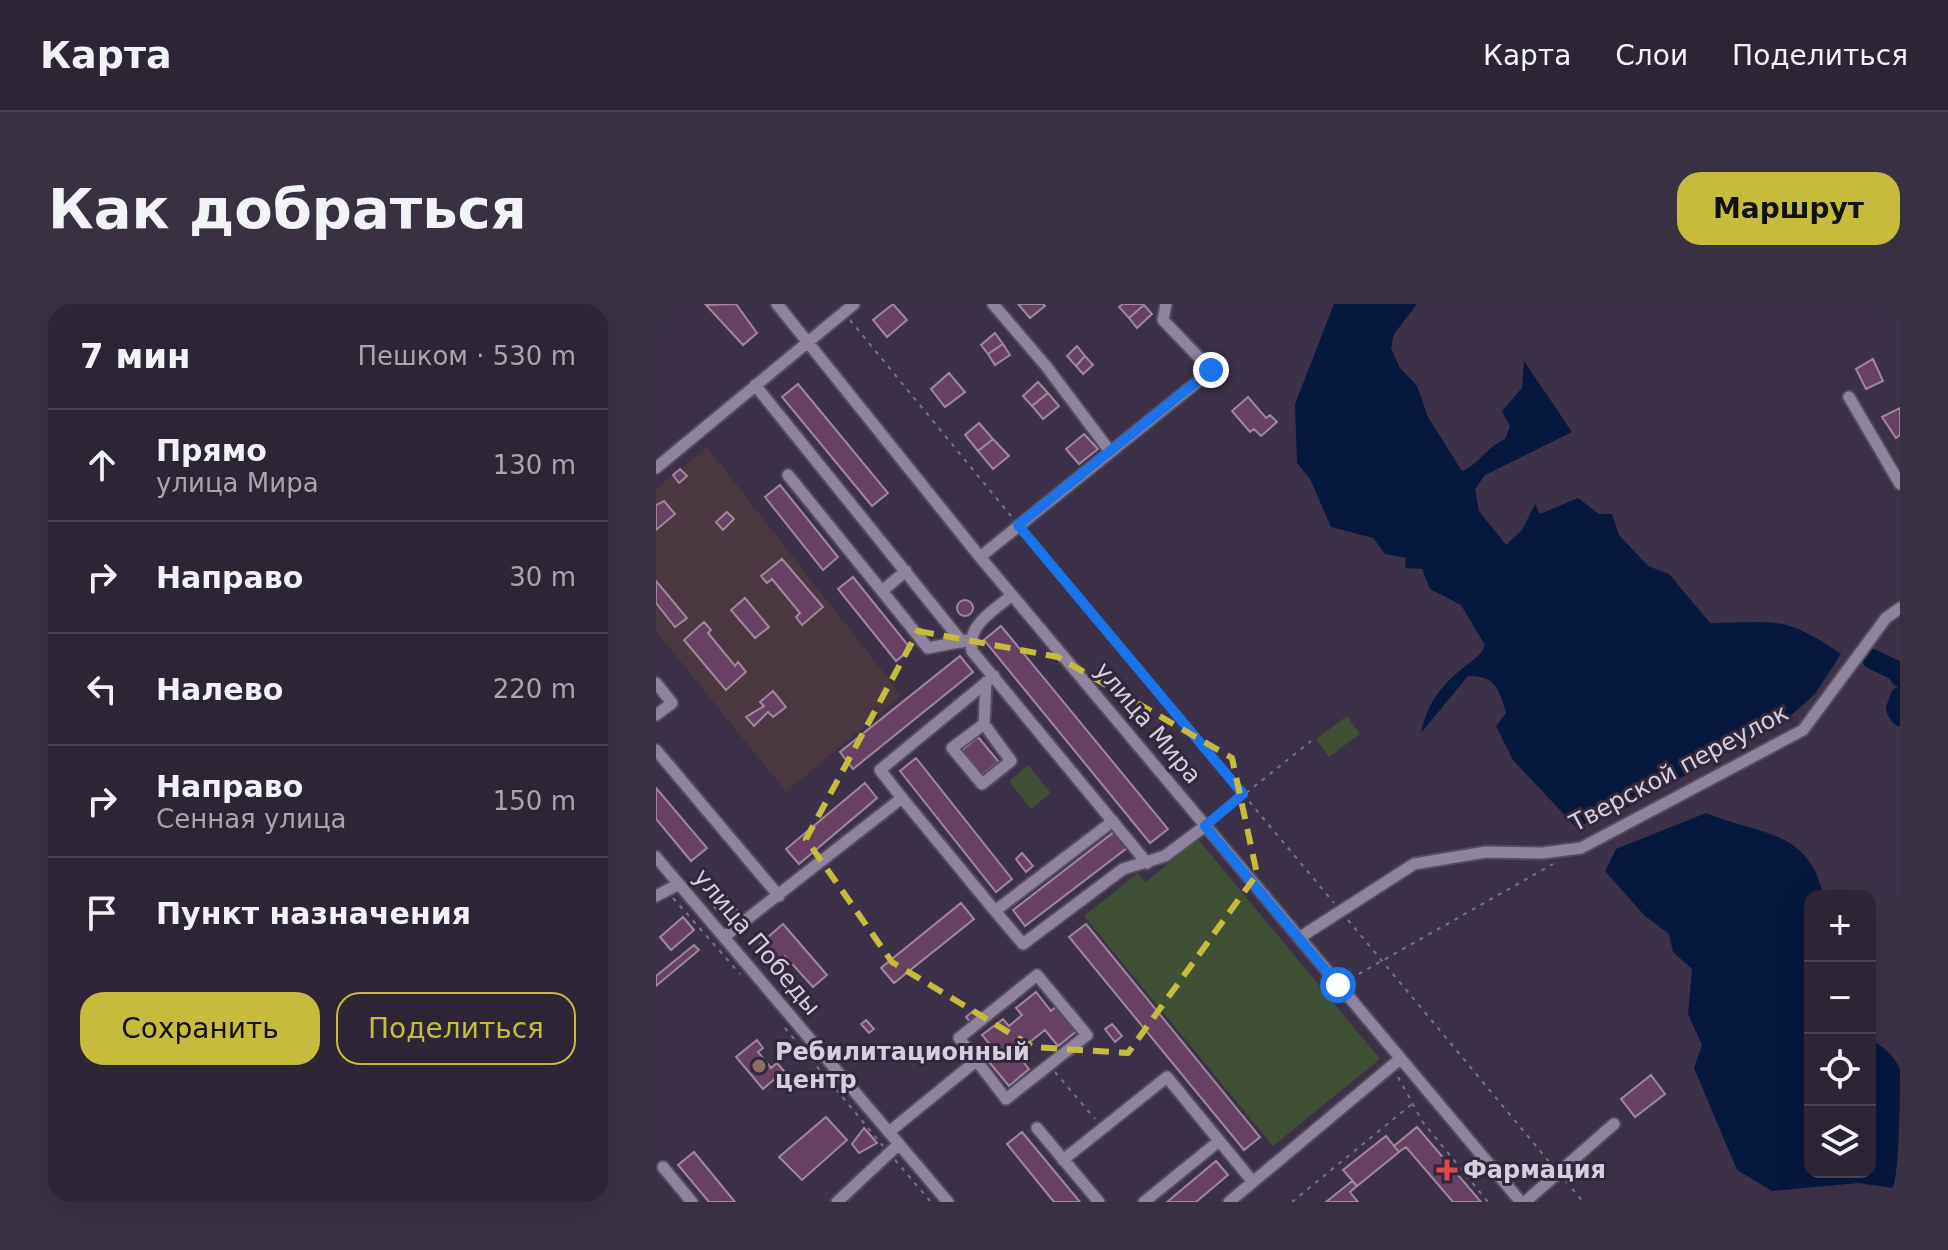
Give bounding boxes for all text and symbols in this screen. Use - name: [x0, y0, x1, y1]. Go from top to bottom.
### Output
- text: Карта: [40, 33, 172, 77]
- text: Карта: [1483, 39, 1571, 72]
- text: Слои: [1615, 39, 1688, 72]
- text: Поделиться: [1732, 39, 1908, 72]
- button: Маршрут: [1677, 172, 1900, 245]
- text: Как добраться: [48, 176, 527, 241]
- text: 7 мин: [80, 336, 191, 376]
- text: Пешком · 530 m: [357, 341, 576, 371]
- route end: [1193, 352, 1229, 388]
- text: Прямо: [156, 433, 267, 468]
- icon: ahead: [80, 443, 124, 487]
- text: 130 m: [493, 450, 576, 480]
- text: улица Мира: [156, 468, 319, 498]
- icon: right: [80, 555, 124, 599]
- text: Направо: [156, 560, 303, 595]
- text: 30 m: [509, 562, 576, 592]
- street label: улица Мира: [1089, 657, 1207, 789]
- icon: left: [80, 667, 124, 711]
- text: Налево: [156, 672, 283, 707]
- text: 220 m: [493, 674, 576, 704]
- street label: Тверской переулок: [1564, 698, 1793, 838]
- text: Направо: [156, 769, 303, 804]
- icon: right: [80, 779, 124, 823]
- text: 150 m: [493, 786, 576, 816]
- text: Сенная улица: [156, 804, 347, 834]
- street label: улица Победы: [688, 863, 826, 1021]
- map controls: [1804, 890, 1876, 1178]
- button: +: [1804, 890, 1876, 962]
- icon: arrive: [80, 891, 124, 935]
- text: Пункт назначения: [156, 896, 471, 931]
- button: −: [1804, 962, 1876, 1034]
- route start: [1320, 967, 1356, 1003]
- button: Сохранить: [80, 992, 320, 1065]
- button: Поделиться: [336, 992, 576, 1065]
- button: locate: [1804, 1034, 1876, 1106]
- place label: Ребилитационный центр: [775, 1038, 1030, 1094]
- marker: Ребилитационный центр: [750, 1057, 768, 1075]
- button: layers: [1804, 1106, 1876, 1178]
- place label: Фармация: [1463, 1156, 1606, 1184]
- marker: Фармация: [1438, 1161, 1456, 1179]

